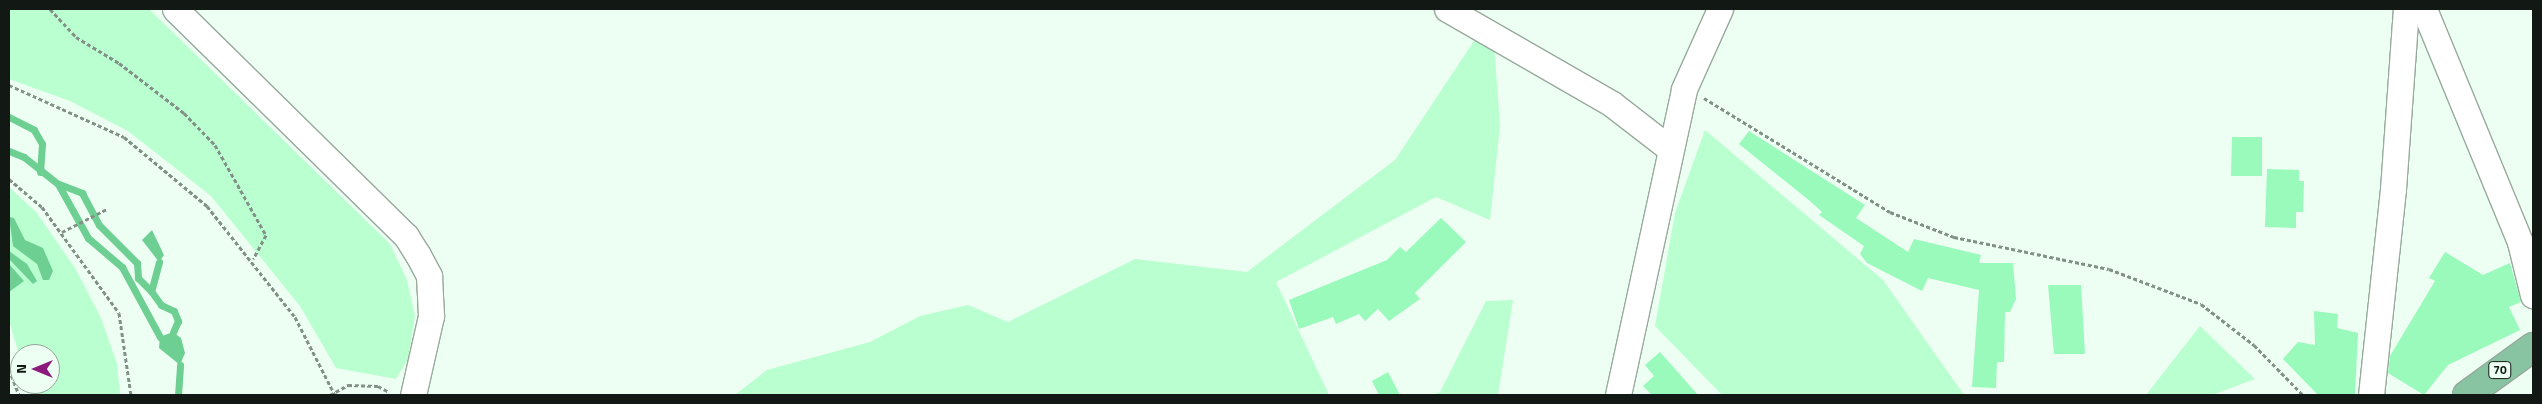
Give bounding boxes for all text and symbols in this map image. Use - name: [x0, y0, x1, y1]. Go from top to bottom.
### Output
- north arrow: [10, 344, 60, 394]
- road number: 70: [2488, 360, 2512, 380]
- text: N: [10, 364, 31, 374]

